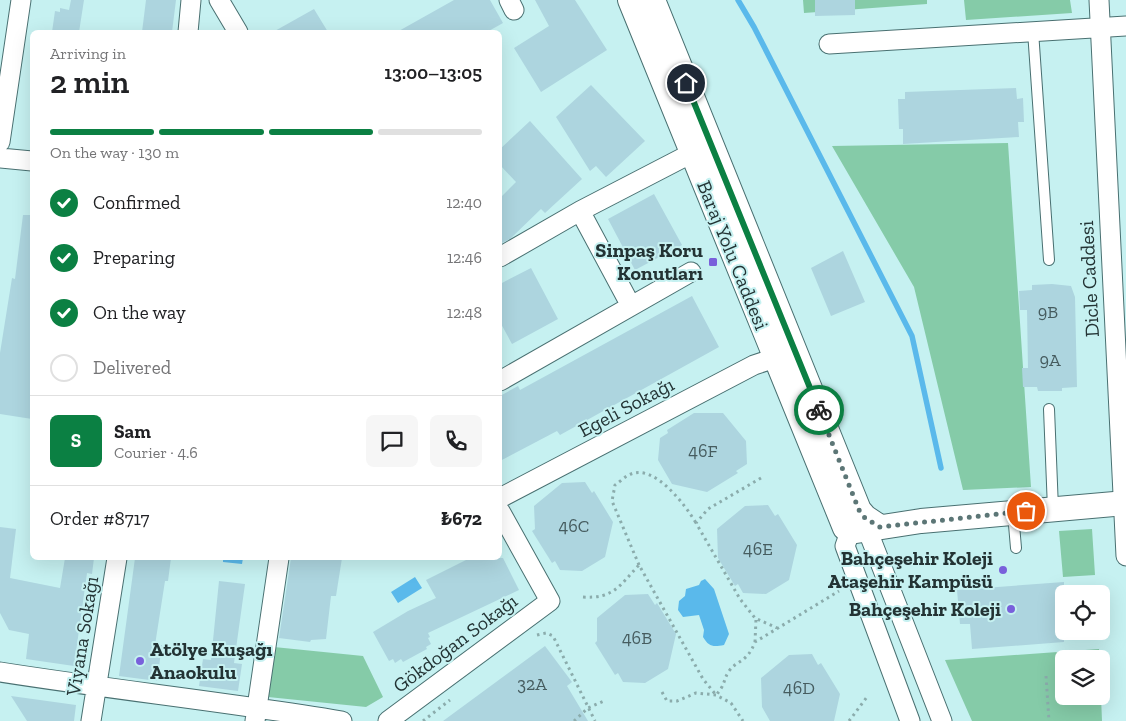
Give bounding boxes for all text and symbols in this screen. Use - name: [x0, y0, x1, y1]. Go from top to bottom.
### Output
- text: Arriving in: [50, 44, 126, 63]
- text: 13:00–13:05: [384, 61, 482, 84]
- pin: [665, 62, 707, 104]
- text: 2 min: [50, 63, 129, 101]
- icon: home: [672, 69, 700, 97]
- text: On the way · 130 m: [50, 143, 179, 162]
- street label: Baraj Yolu Caddesi: [692, 177, 774, 334]
- icon: check: [50, 189, 78, 217]
- text: Confirmed: [93, 191, 180, 214]
- text: 12:40: [446, 193, 482, 212]
- street label: Dicle Caddesi: [1074, 220, 1104, 338]
- place label: Sinpaş Koru Konutları: [595, 238, 703, 285]
- icon: check: [50, 244, 78, 272]
- text: Preparing: [93, 246, 175, 269]
- text: 12:46: [447, 248, 482, 267]
- marker: Sinpaş Koru Konutları: [707, 256, 719, 268]
- icon: check: [50, 299, 78, 327]
- text: On the way: [93, 301, 186, 324]
- house number: 9B: [1038, 301, 1058, 323]
- text: 12:48: [447, 303, 482, 322]
- house number: 9A: [1039, 349, 1061, 371]
- text: Delivered: [93, 356, 171, 379]
- street label: Egeli Sokağı: [574, 372, 678, 442]
- courier: [794, 385, 844, 435]
- icon: bike: [805, 396, 833, 424]
- button: chat: [366, 415, 418, 467]
- button: phone: [430, 415, 482, 467]
- text: Sam: [114, 420, 151, 443]
- text: S: [71, 429, 81, 452]
- house number: 46F: [688, 440, 718, 462]
- text: Courier · 4.6: [114, 443, 198, 462]
- pin: [1005, 490, 1047, 532]
- icon: bag: [1012, 497, 1040, 525]
- text: Order #8717: [50, 507, 150, 530]
- text: ₺672: [441, 507, 482, 530]
- house number: 46C: [559, 515, 589, 537]
- house number: 46E: [743, 538, 773, 560]
- place label: Bahçeşehir Koleji Ataşehir Kampüsü: [828, 546, 993, 593]
- marker: Bahçeşehir Koleji Ataşehir Kampüsü: [997, 564, 1009, 576]
- street label: Viyana Sokağı: [61, 574, 103, 699]
- map controls: [1055, 585, 1110, 705]
- button: locate: [1055, 585, 1110, 640]
- street label: Gökdoğan Sokağı: [388, 588, 522, 698]
- place label: Bahçeşehir Koleji: [849, 597, 1001, 621]
- marker: Bahçeşehir Koleji: [1005, 603, 1017, 615]
- house number: 46B: [622, 627, 652, 649]
- place label: Atölye Kuşağı Anaokulu: [150, 637, 273, 684]
- button: layers: [1055, 650, 1110, 705]
- marker: Atölye Kuşağı Anaokulu: [134, 655, 146, 667]
- house number: 32A: [517, 673, 547, 695]
- house number: 46D: [783, 677, 815, 699]

